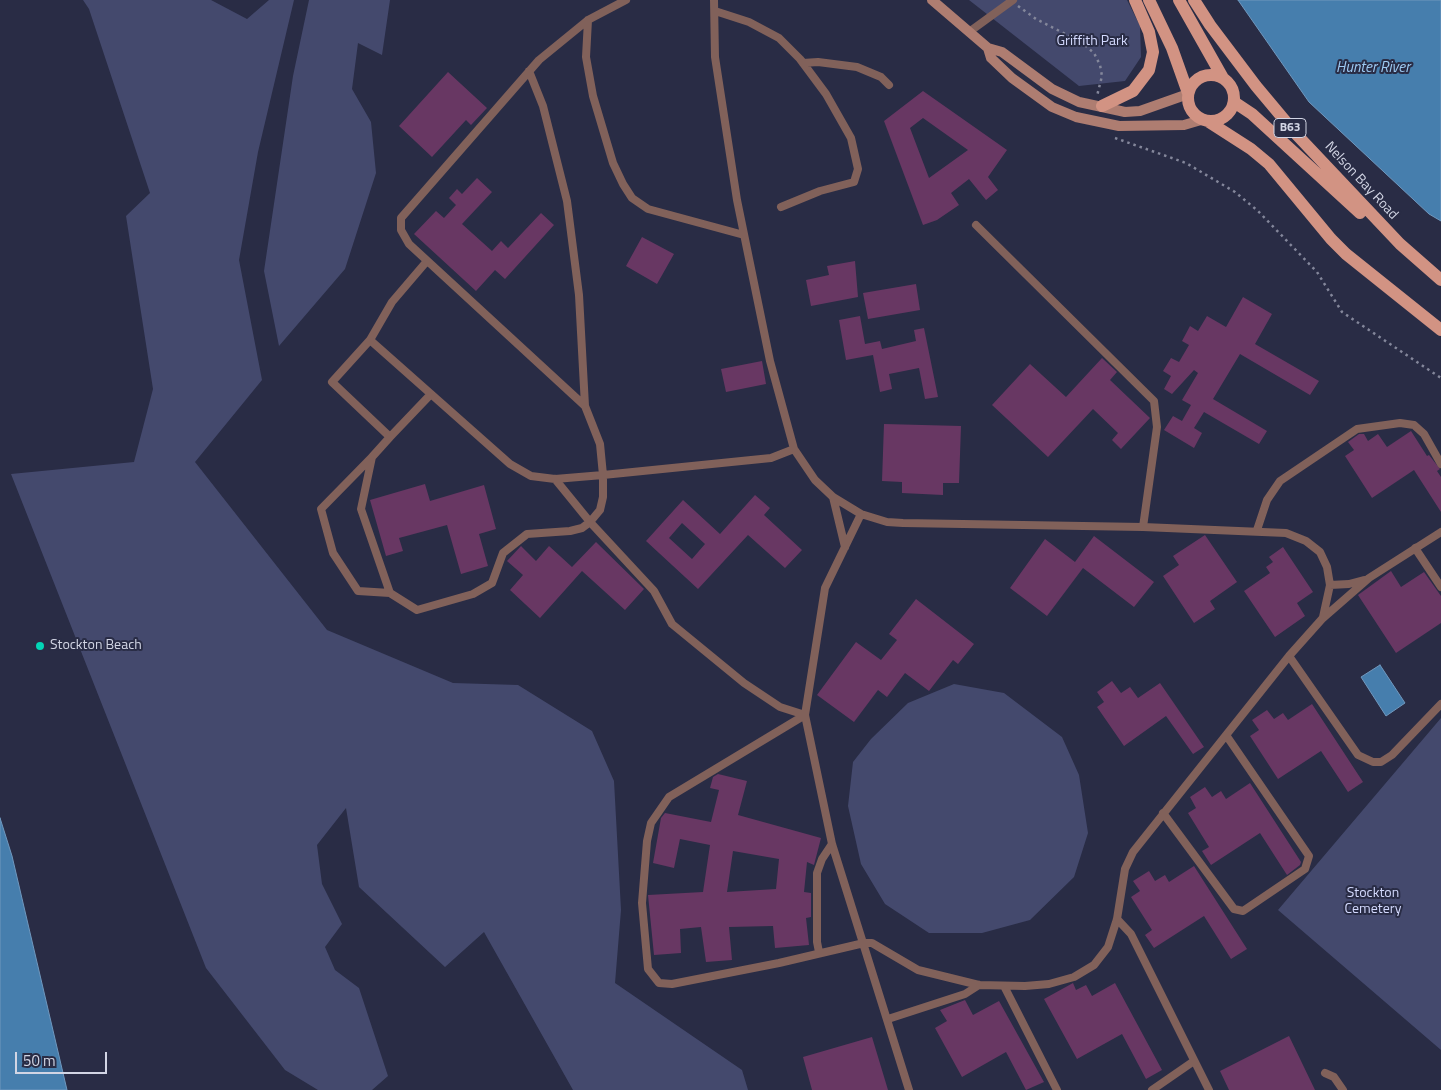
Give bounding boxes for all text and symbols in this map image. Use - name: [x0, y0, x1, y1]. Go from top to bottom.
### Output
- park label: Griffith Park: [1056, 34, 1128, 50]
- water label: Hunter River: [1336, 59, 1410, 77]
- road number: B63: [1274, 119, 1306, 138]
- street label: Nelson Bay Road: [1321, 139, 1401, 223]
- place label: Stockton Beach: [50, 638, 142, 654]
- marker: Stockton Beach: [34, 640, 46, 652]
- park label: Stockton Cemetery: [1345, 886, 1401, 919]
- scale bar: [18, 1042, 110, 1074]
- text: 50 m: [23, 1049, 56, 1072]

